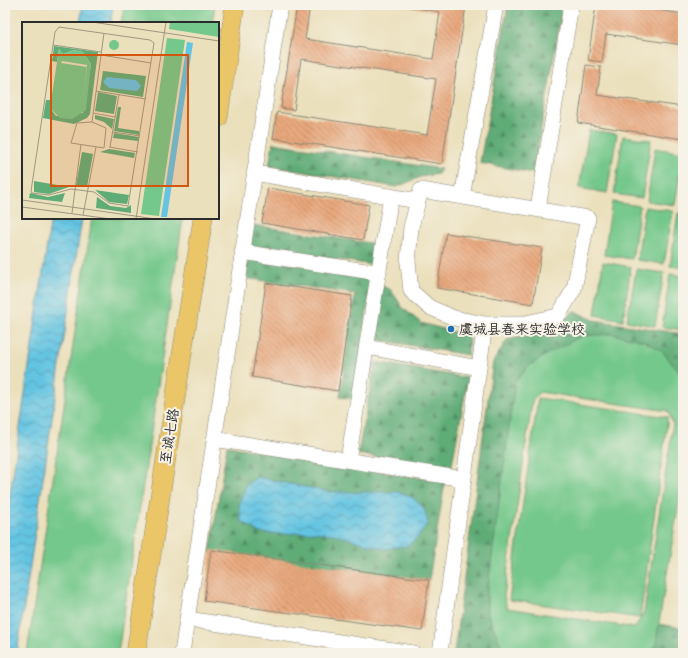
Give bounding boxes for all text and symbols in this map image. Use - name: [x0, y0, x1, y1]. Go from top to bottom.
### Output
- inset map: [22, 22, 219, 219]
- place label: 虞城县春来实验学校: [459, 320, 585, 340]
- marker: 虞城县春来实验学校: [446, 324, 456, 334]
- street label: 至诚七路: [156, 407, 184, 465]

